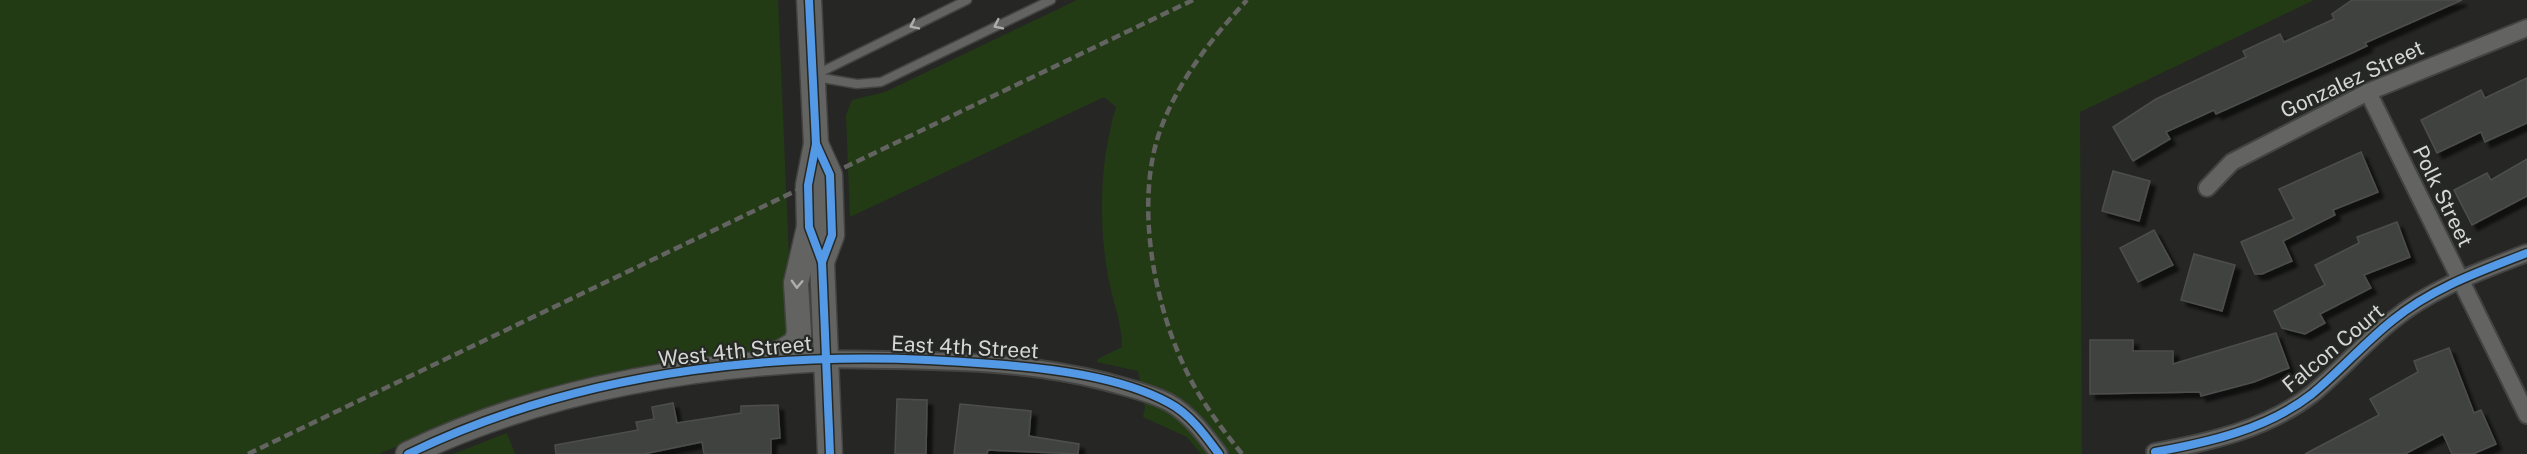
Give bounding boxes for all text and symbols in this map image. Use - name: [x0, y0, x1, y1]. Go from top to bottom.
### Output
- one-way arrow: [910, 18, 921, 30]
- one-way arrow: [994, 18, 1005, 30]
- street label: Gonzalez Street: [2276, 35, 2428, 123]
- street label: Polk Street: [2408, 141, 2478, 251]
- one-way arrow: [791, 280, 804, 289]
- street label: Falcon Court: [2277, 298, 2389, 398]
- street label: West 4th Street: [657, 330, 813, 372]
- street label: East 4th Street: [890, 331, 1040, 363]

